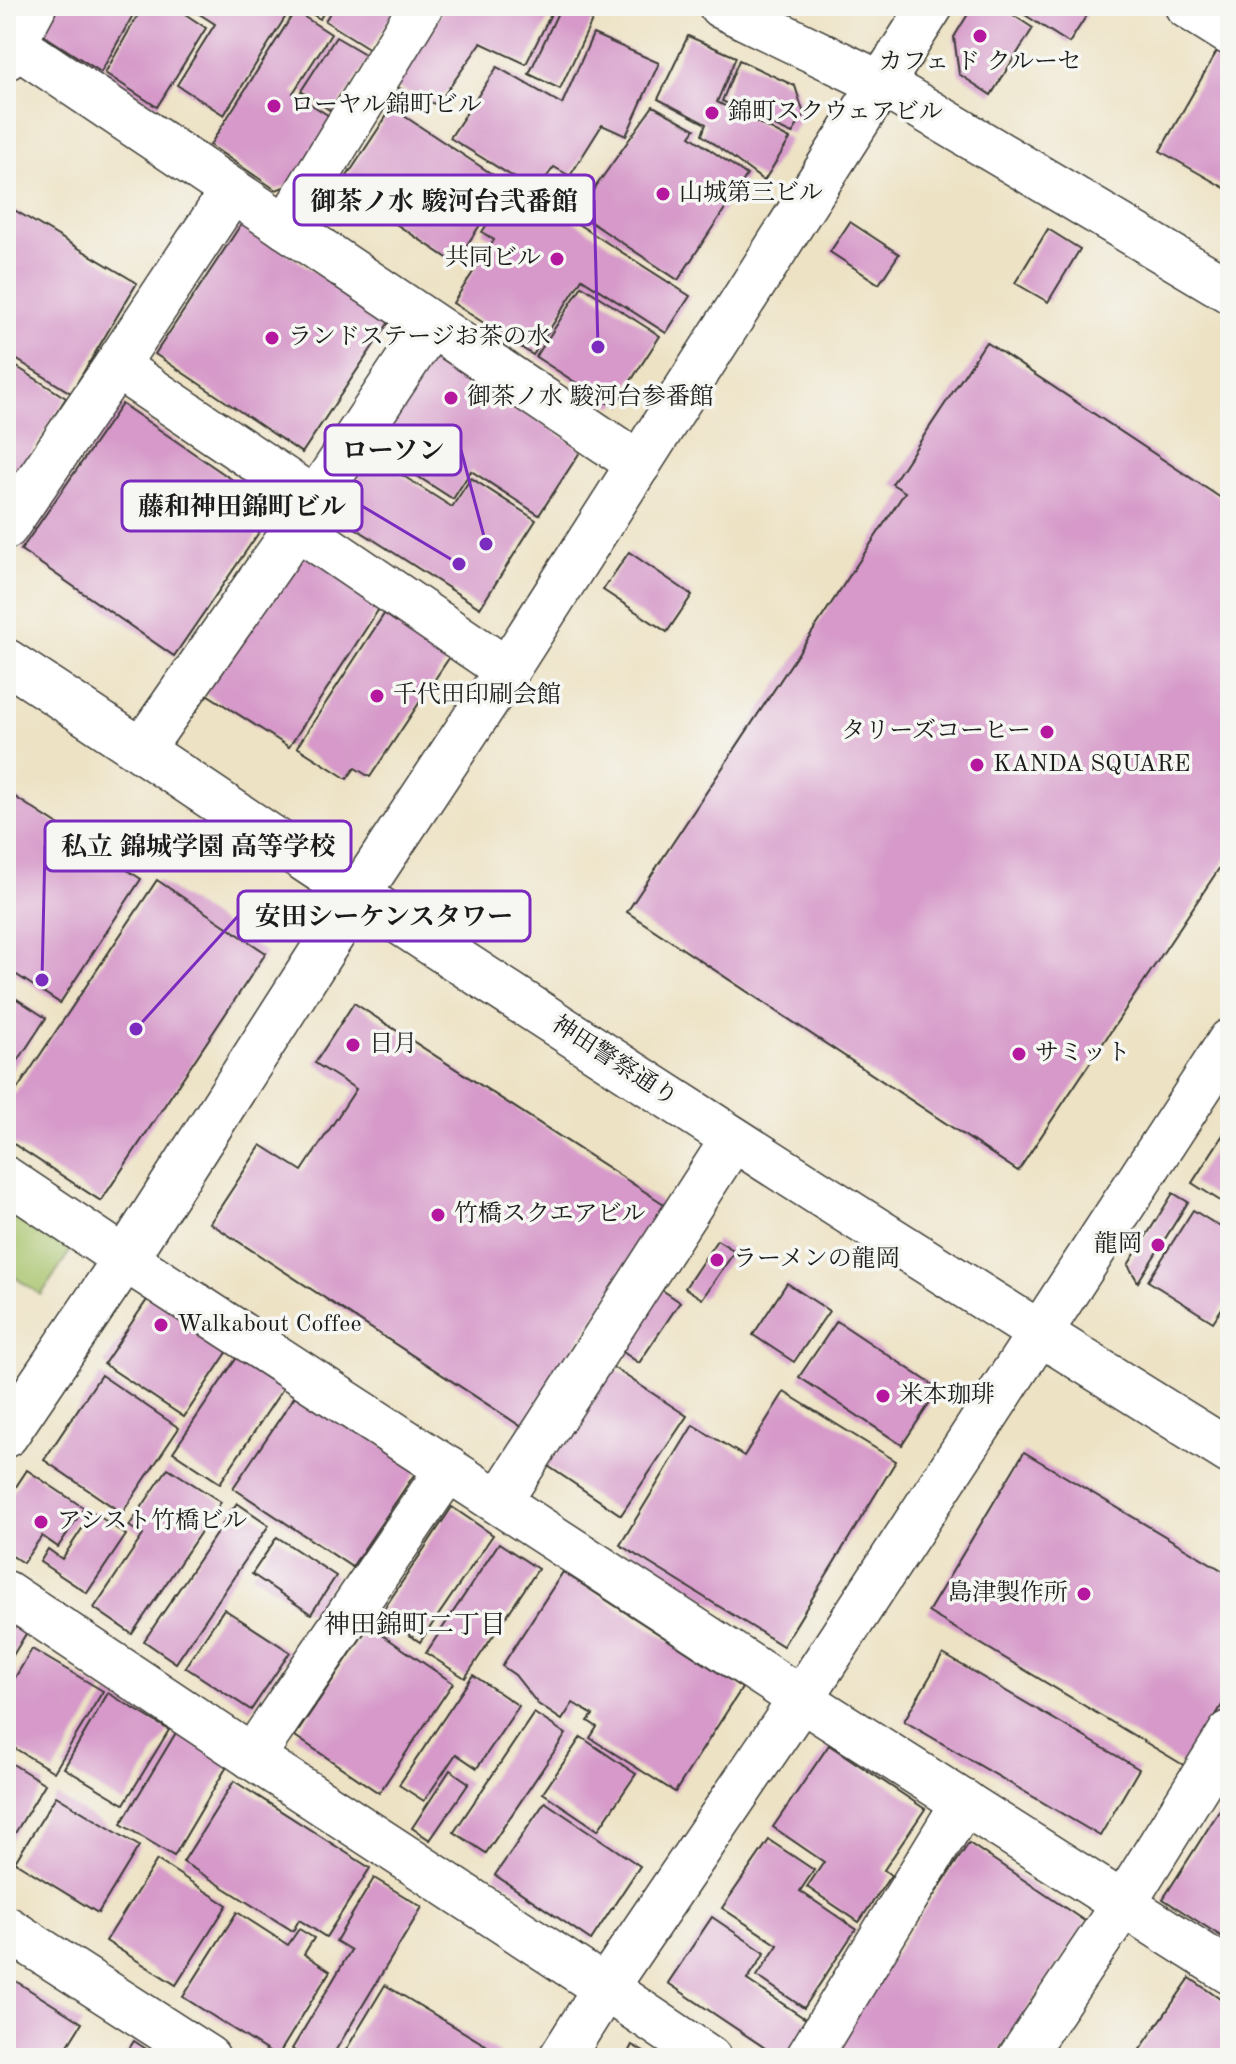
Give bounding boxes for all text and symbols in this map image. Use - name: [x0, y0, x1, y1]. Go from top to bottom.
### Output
- marker: カフェ ド クルーセ: [971, 27, 989, 45]
- place label: カフェ ド クルーセ: [878, 50, 1082, 75]
- place label: ローヤル錦町ビル: [290, 91, 482, 118]
- marker: ローヤル錦町ビル: [265, 97, 283, 115]
- place label: 錦町スクウェアビル: [728, 98, 943, 125]
- marker: 錦町スクウェアビル: [703, 104, 721, 122]
- callout: 御茶ノ水 駿河台弐番館: [294, 175, 594, 225]
- place label: 山城第三ビル: [679, 179, 823, 206]
- marker: 山城第三ビル: [654, 185, 672, 203]
- text: 御茶ノ水 駿河台弐番館: [310, 187, 578, 216]
- place label: 共同ビル: [445, 245, 541, 271]
- marker: 共同ビル: [548, 250, 566, 268]
- place label: ランドステージお茶の水: [288, 323, 551, 350]
- marker: ランドステージお茶の水: [263, 329, 281, 347]
- place label: 御茶ノ水 駿河台参番館: [467, 383, 714, 410]
- marker: 御茶ノ水 駿河台参番館: [442, 389, 460, 407]
- callout: ローソン: [325, 425, 461, 475]
- text: ローソン: [342, 439, 444, 465]
- callout: 藤和神田錦町ビル: [122, 481, 362, 531]
- text: 藤和神田錦町ビル: [138, 492, 346, 521]
- place label: 千代田印刷会館: [393, 681, 561, 708]
- marker: 千代田印刷会館: [368, 687, 386, 705]
- place label: タリーズコーヒー: [841, 718, 1031, 744]
- marker: タリーズコーヒー: [1038, 723, 1056, 741]
- place label: KANDA SQUARE: [993, 753, 1190, 777]
- marker: KANDA SQUARE: [968, 756, 986, 774]
- callout: 私立 錦城学園 高等学校: [45, 821, 351, 871]
- text: 私立 錦城学園 高等学校: [61, 832, 335, 861]
- callout: 安田シーケンスタワー: [238, 891, 530, 941]
- text: 安田シーケンスタワー: [255, 902, 513, 931]
- street label: 神田警察通り: [547, 1010, 683, 1111]
- place label: 日月: [369, 1031, 417, 1057]
- marker: 日月: [344, 1036, 362, 1054]
- place label: サミット: [1035, 1041, 1131, 1066]
- marker: サミット: [1010, 1045, 1028, 1063]
- place label: 竹橋スクエアビル: [454, 1200, 646, 1227]
- marker: 竹橋スクエアビル: [429, 1206, 447, 1224]
- place label: 龍岡: [1094, 1230, 1142, 1257]
- marker: 龍岡: [1149, 1236, 1167, 1254]
- place label: ラーメンの龍岡: [733, 1245, 900, 1272]
- marker: ラーメンの龍岡: [708, 1251, 726, 1269]
- place label: Walkabout Coffee: [177, 1313, 361, 1337]
- marker: Walkabout Coffee: [152, 1316, 170, 1334]
- place label: 米本珈琲: [899, 1381, 995, 1408]
- marker: 米本珈琲: [874, 1387, 892, 1405]
- place label: アシスト竹橋ビル: [57, 1507, 247, 1534]
- marker: アシスト竹橋ビル: [32, 1513, 50, 1531]
- place label: 島津製作所: [948, 1579, 1068, 1606]
- marker: 島津製作所: [1075, 1585, 1093, 1603]
- district label: 神田錦町二丁目: [324, 1611, 506, 1639]

